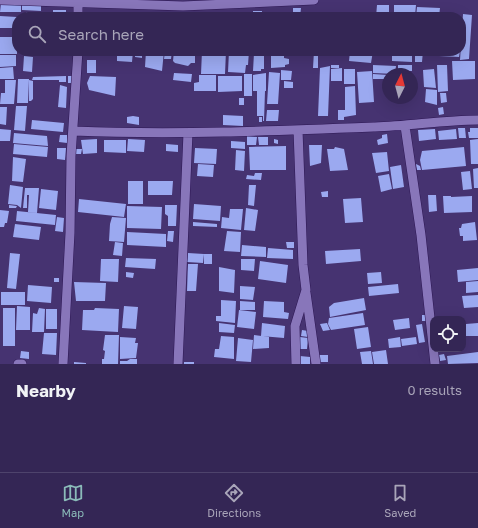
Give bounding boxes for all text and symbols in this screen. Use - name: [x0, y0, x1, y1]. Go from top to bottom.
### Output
- search box: [12, 12, 466, 56]
- icon: search: [26, 23, 48, 45]
- text: Search here: [58, 25, 144, 43]
- north arrow: [382, 68, 418, 104]
- map controls: [430, 316, 466, 352]
- button: locate: [430, 316, 466, 352]
- text: Nearby: [16, 380, 76, 401]
- text: 0 results: [407, 382, 462, 398]
- tab: Map: [62, 482, 84, 519]
- tab: Directions: [207, 482, 261, 519]
- tab: Saved: [384, 482, 416, 519]

